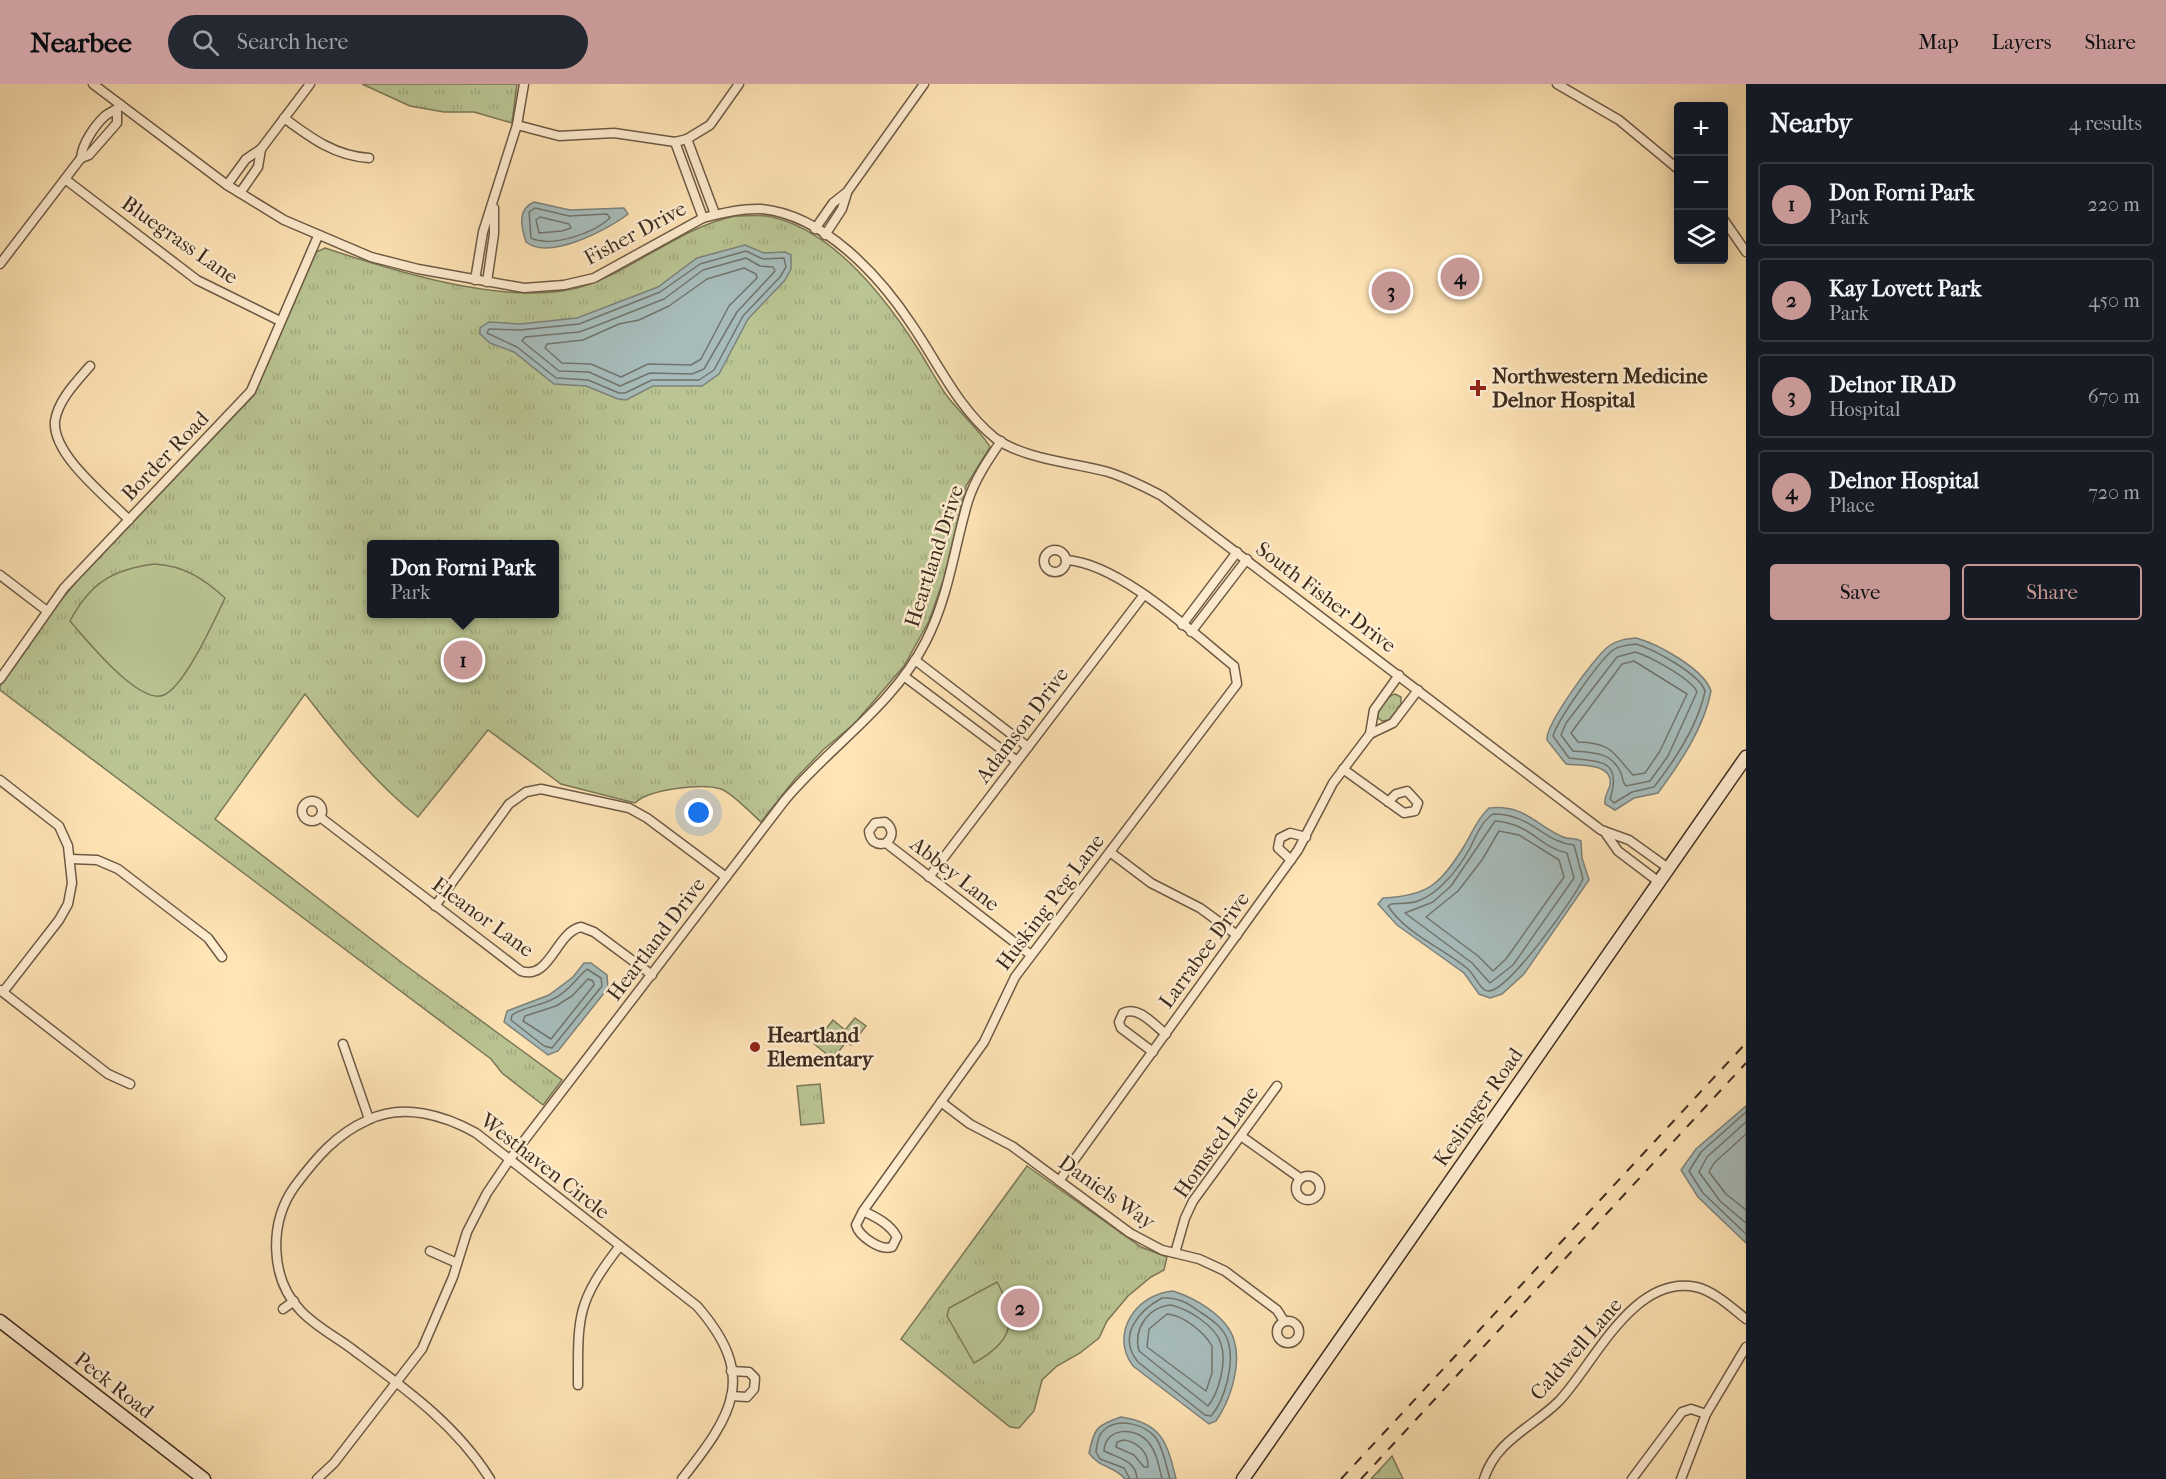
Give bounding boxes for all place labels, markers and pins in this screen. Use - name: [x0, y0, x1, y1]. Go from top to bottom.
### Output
- pin: 4: [1440, 254, 1480, 300]
- pin: 3: [1372, 268, 1410, 314]
- place label: Northwestern Medicine Delnor Hospital: [1492, 364, 1708, 412]
- marker: Northwestern Medicine Delnor Hospital: [1469, 379, 1487, 397]
- pin: 1: [444, 638, 482, 682]
- place label: Heartland Elementary: [767, 1023, 875, 1071]
- marker: Heartland Elementary: [748, 1040, 762, 1054]
- pin: 2: [1000, 1286, 1040, 1330]

